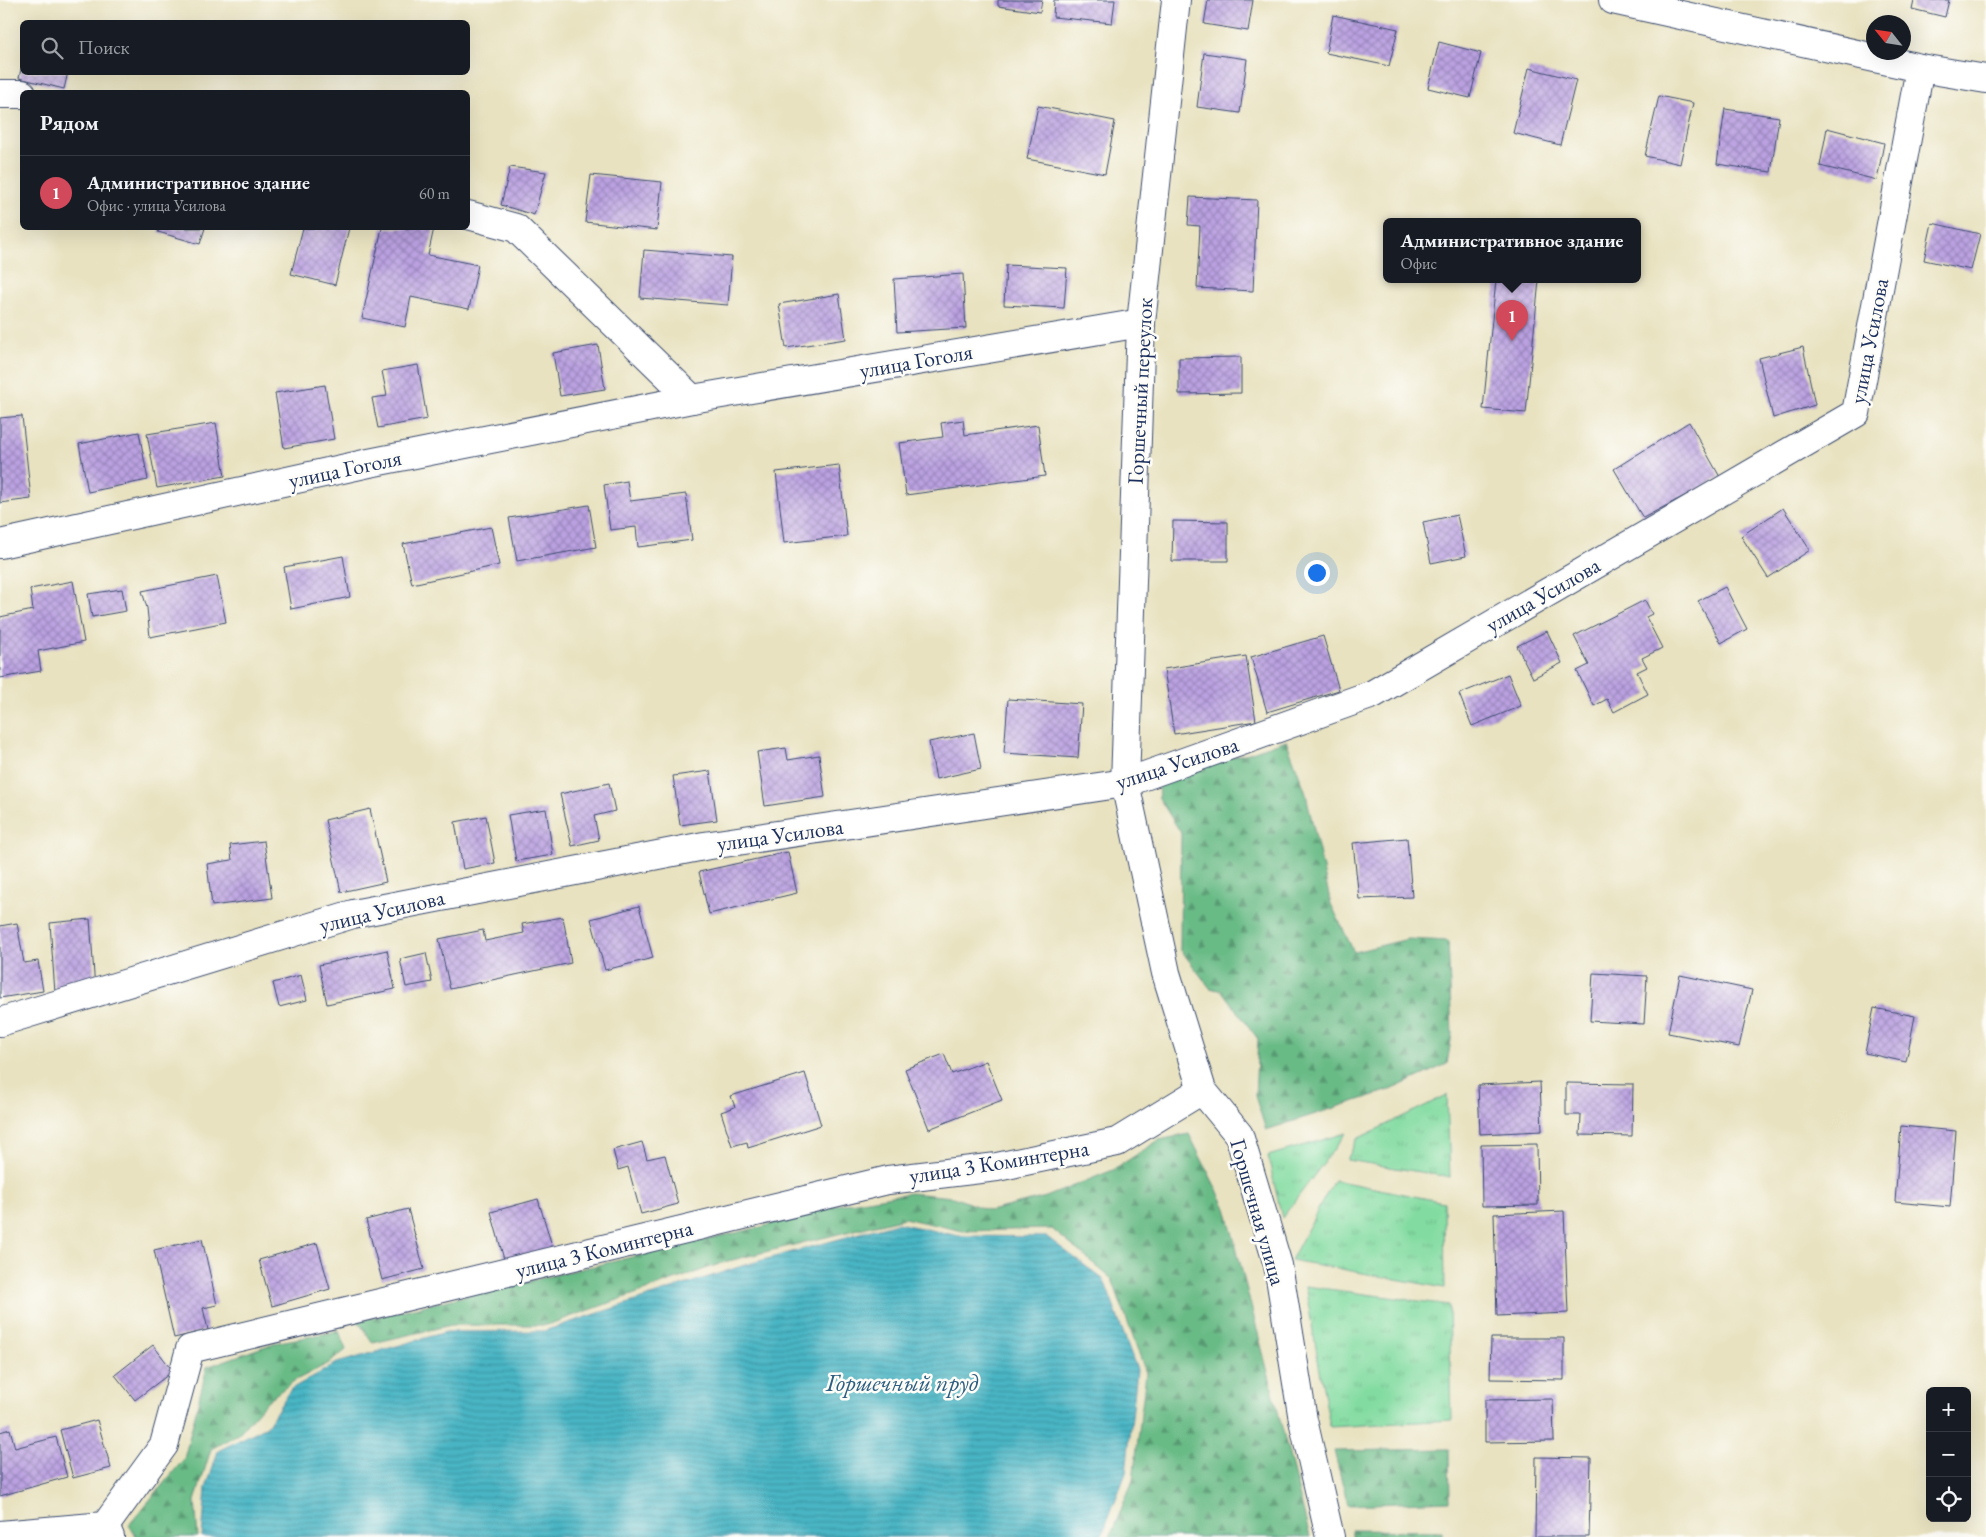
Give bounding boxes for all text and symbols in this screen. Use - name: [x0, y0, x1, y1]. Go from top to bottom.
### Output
- north arrow: [1866, 15, 1911, 60]
- search box: [20, 20, 470, 75]
- icon: search: [38, 34, 66, 62]
- text: Поиск: [78, 35, 130, 60]
- text: Рядом: [40, 109, 99, 136]
- text: Административное здание: [87, 170, 310, 195]
- text: 1: [52, 183, 60, 204]
- text: 60 m: [419, 183, 450, 204]
- text: Офис · улица Усилова: [87, 195, 226, 216]
- popup: [1383, 218, 1641, 283]
- text: Административное здание: [1401, 228, 1623, 253]
- text: Офис: [1401, 253, 1437, 274]
- street label: улица Усилова: [1843, 275, 1895, 406]
- street label: Горшечный переулок: [1121, 296, 1159, 485]
- pin: 1: [1496, 300, 1528, 341]
- street label: улица Гоголя: [857, 337, 975, 385]
- street label: улица Гоголя: [286, 443, 404, 495]
- street label: улица Усилова: [1481, 550, 1606, 639]
- your location: [1304, 560, 1330, 586]
- street label: улица Усилова: [1112, 729, 1242, 796]
- street label: улица Усилова: [715, 812, 845, 858]
- street label: улица Усилова: [317, 882, 448, 939]
- street label: улица 3 Коминтерна: [907, 1133, 1091, 1191]
- street label: Горшечная улица: [1223, 1135, 1293, 1289]
- street label: улица 3 Коминтерна: [512, 1213, 696, 1285]
- water label: Горшечный пруд: [825, 1367, 979, 1398]
- map controls: [1926, 1387, 1971, 1522]
- button: +: [1926, 1387, 1971, 1432]
- button: −: [1926, 1432, 1971, 1477]
- button: locate: [1926, 1477, 1971, 1522]

